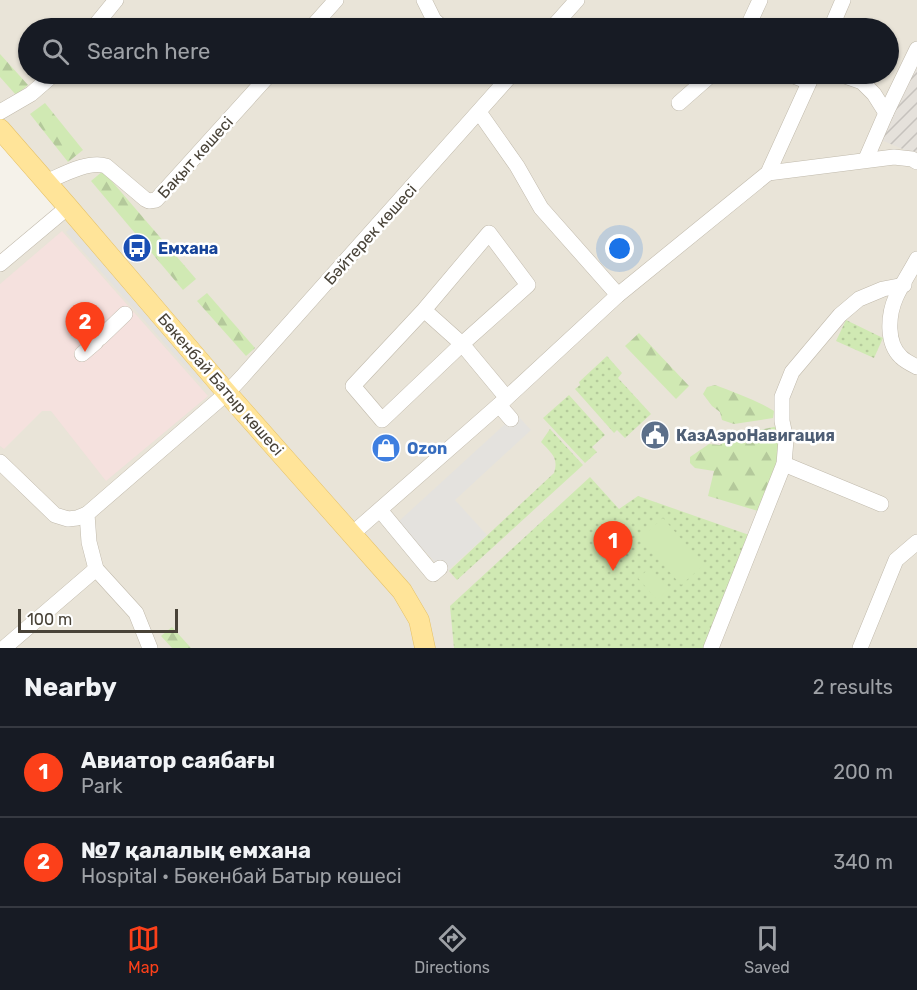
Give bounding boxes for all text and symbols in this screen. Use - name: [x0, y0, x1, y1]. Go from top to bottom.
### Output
- search box: [18, 18, 899, 84]
- icon: search: [39, 35, 72, 68]
- text: Search here: [87, 38, 210, 65]
- street label: Бақыт көшесі: [154, 113, 237, 202]
- street label: Бәйтерек көшесі: [320, 180, 421, 289]
- bus stop icon: Емхана: [121, 232, 153, 264]
- your location: [605, 234, 634, 263]
- place label: Емхана: [158, 239, 218, 258]
- pin: 2: [66, 302, 104, 352]
- street label: Бөкенбай Батыр көшесі: [154, 309, 288, 459]
- public building icon: КазАэроНавигация: [639, 419, 671, 451]
- place label: КазАэроНавигация: [676, 426, 835, 445]
- shop icon: Ozon: [370, 432, 402, 464]
- place label: Ozon: [407, 439, 447, 458]
- pin: 1: [594, 522, 632, 571]
- scale bar: [18, 606, 178, 634]
- text: 100 m: [27, 610, 72, 629]
- text: Nearby: [24, 672, 117, 703]
- text: 2 results: [813, 675, 893, 699]
- text: Авиатор саябағы: [81, 747, 275, 774]
- text: 1: [39, 760, 48, 784]
- text: 200 m: [833, 760, 893, 784]
- text: Park: [81, 774, 123, 798]
- text: №7 қалалық емхана: [81, 837, 311, 864]
- text: 2: [37, 850, 50, 874]
- text: 340 m: [833, 850, 893, 874]
- text: Hospital · Бөкенбай Батыр көшесі: [81, 864, 402, 888]
- tab: Map: [127, 922, 160, 977]
- tab: Directions: [414, 922, 490, 977]
- tab: Saved: [744, 922, 790, 977]

